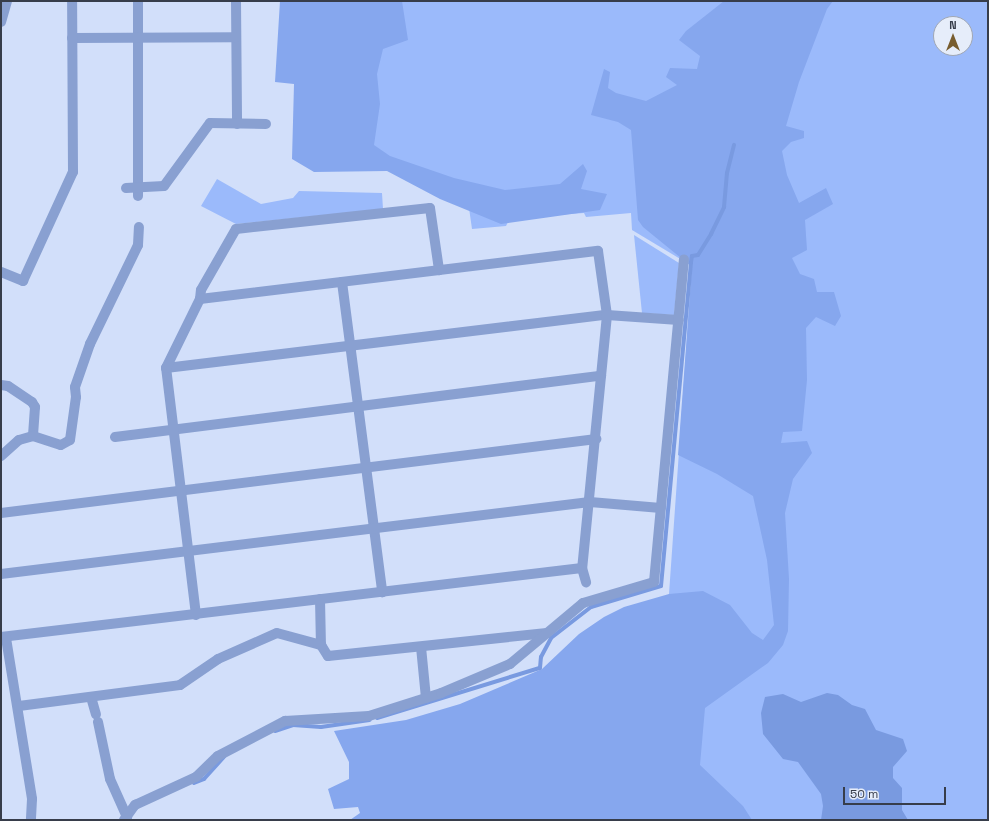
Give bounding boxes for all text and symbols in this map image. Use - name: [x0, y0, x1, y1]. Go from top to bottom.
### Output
- north arrow: [933, 16, 973, 56]
- text: N: [949, 18, 957, 32]
- scale bar: [845, 779, 948, 805]
- text: 50 m: [850, 786, 878, 802]

